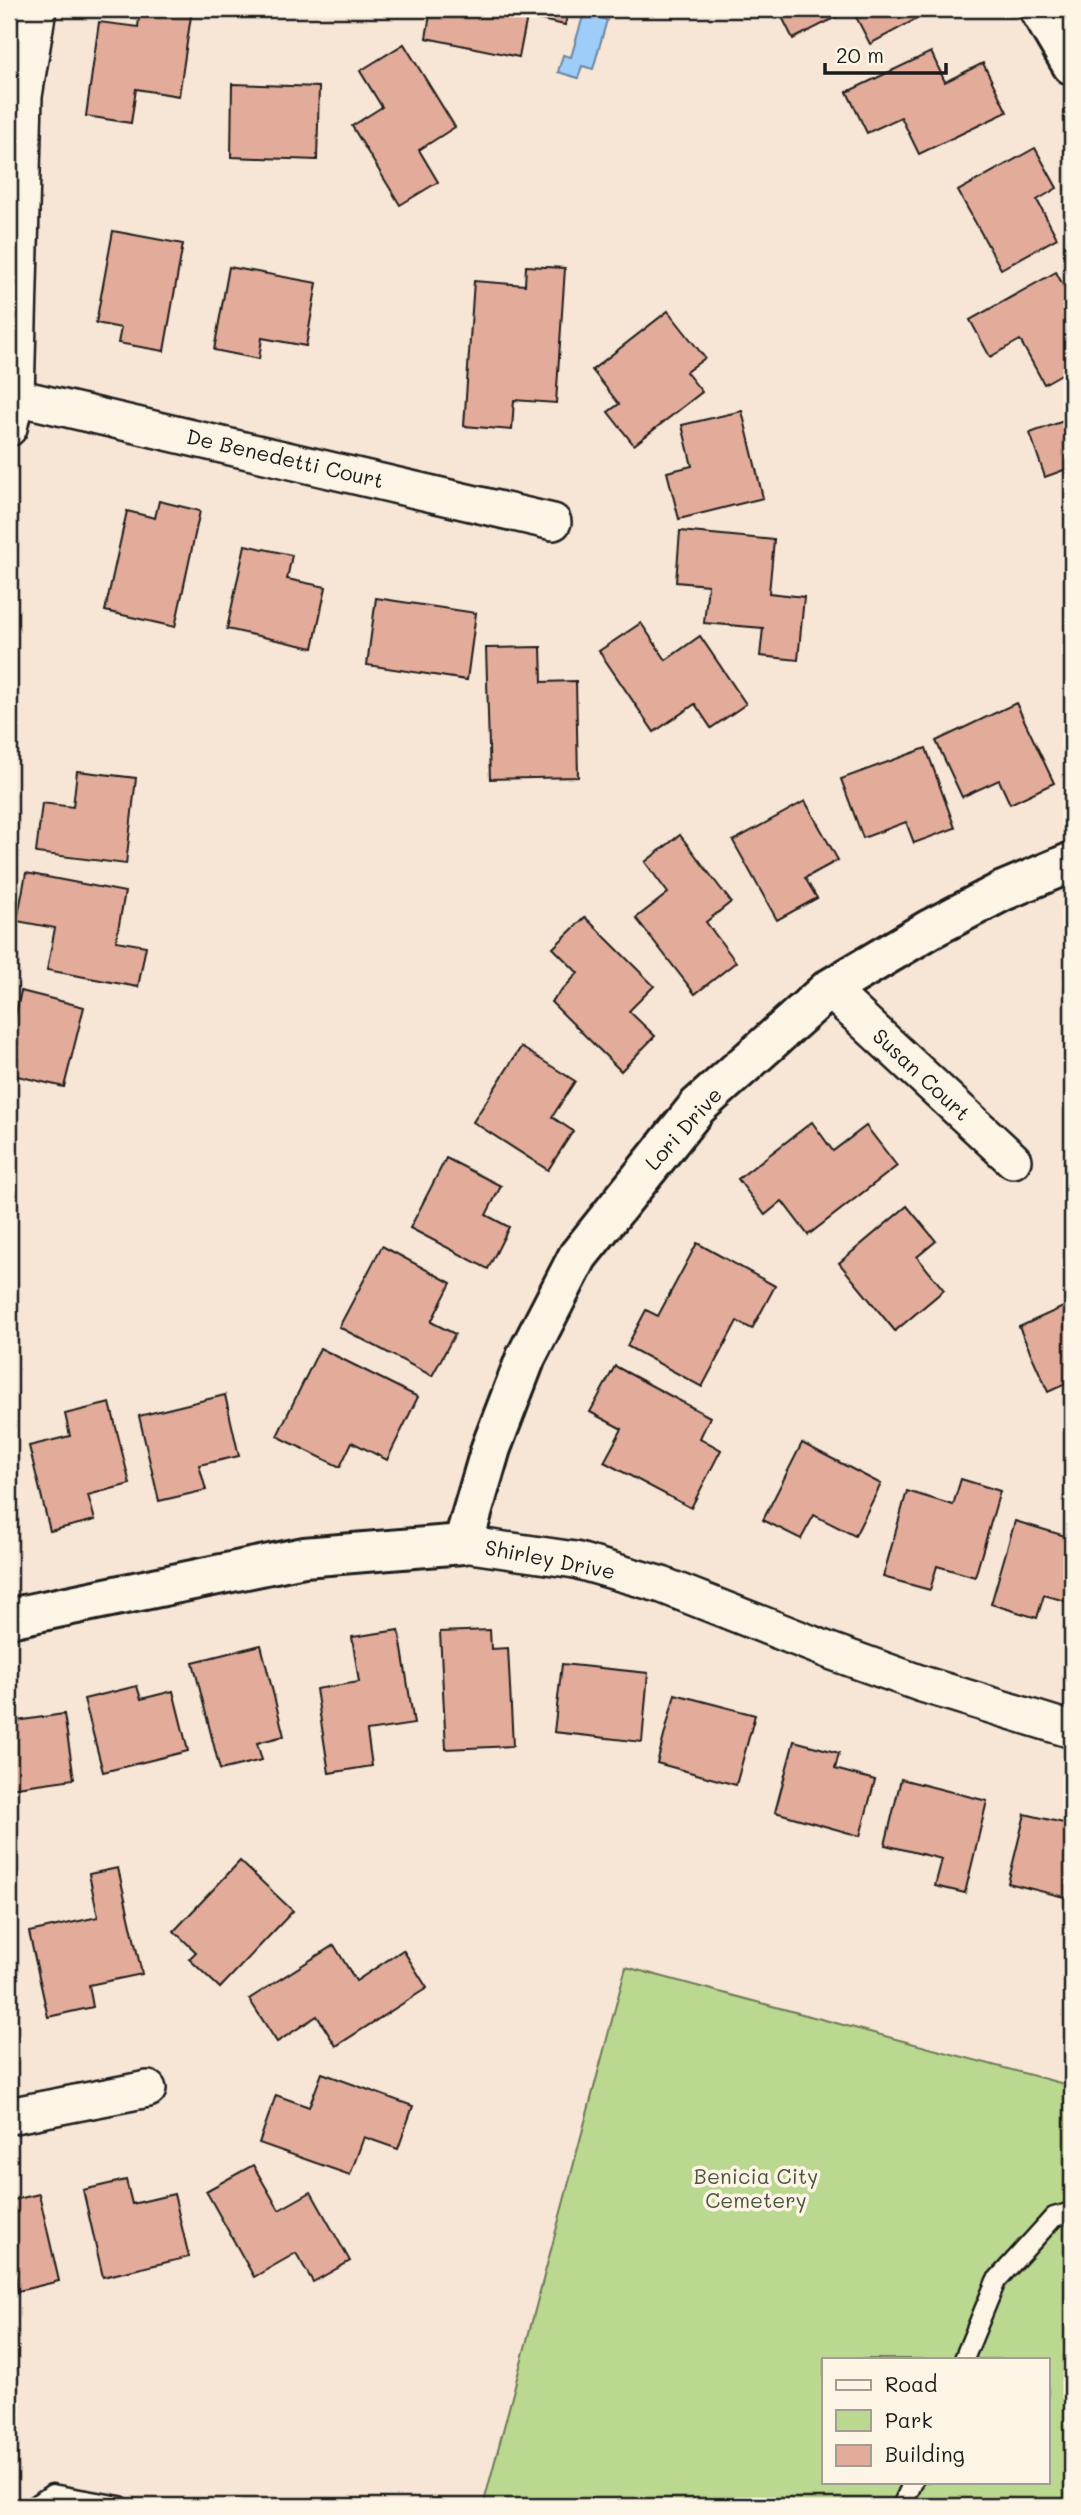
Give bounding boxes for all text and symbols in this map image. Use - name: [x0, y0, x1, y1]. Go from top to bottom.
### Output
- scale bar: [825, 32, 946, 76]
- text: 20 m: [836, 41, 884, 68]
- street label: De Benedetti Court: [184, 422, 387, 493]
- street label: Susan Court: [868, 1022, 976, 1126]
- street label: Lori Drive: [638, 1081, 727, 1175]
- street label: Shirley Drive: [483, 1533, 618, 1584]
- park label: Benicia City Cemetery: [694, 2162, 818, 2213]
- legend: [822, 2358, 1050, 2484]
- text: Road: [885, 2370, 937, 2397]
- text: Park: [885, 2406, 933, 2433]
- text: Building: [885, 2440, 965, 2467]

